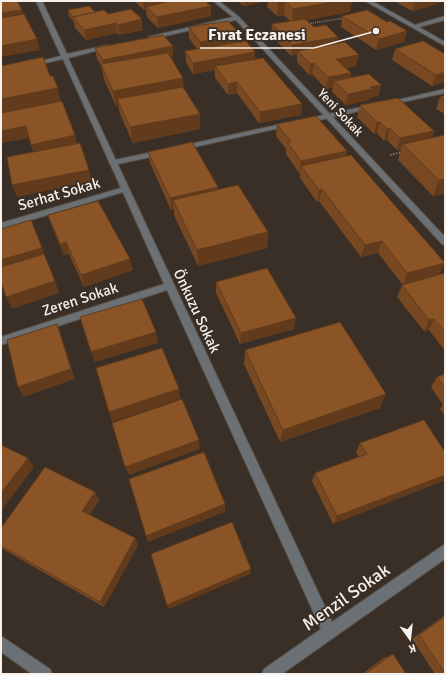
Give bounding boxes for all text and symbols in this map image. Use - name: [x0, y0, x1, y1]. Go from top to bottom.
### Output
- callout: Fırat Eczanesi: [200, 20, 314, 48]
- text: Fırat Eczanesi: [208, 25, 306, 45]
- street label: Yeni Sokak: [314, 86, 367, 140]
- street label: Serhat Sokak: [16, 174, 102, 214]
- street label: Önkuzu Sokak: [170, 266, 224, 356]
- street label: Zeren Sokak: [40, 278, 121, 320]
- street label: Menzil Sokak: [298, 559, 394, 635]
- north arrow: [390, 619, 430, 659]
- text: K: [407, 641, 417, 655]

